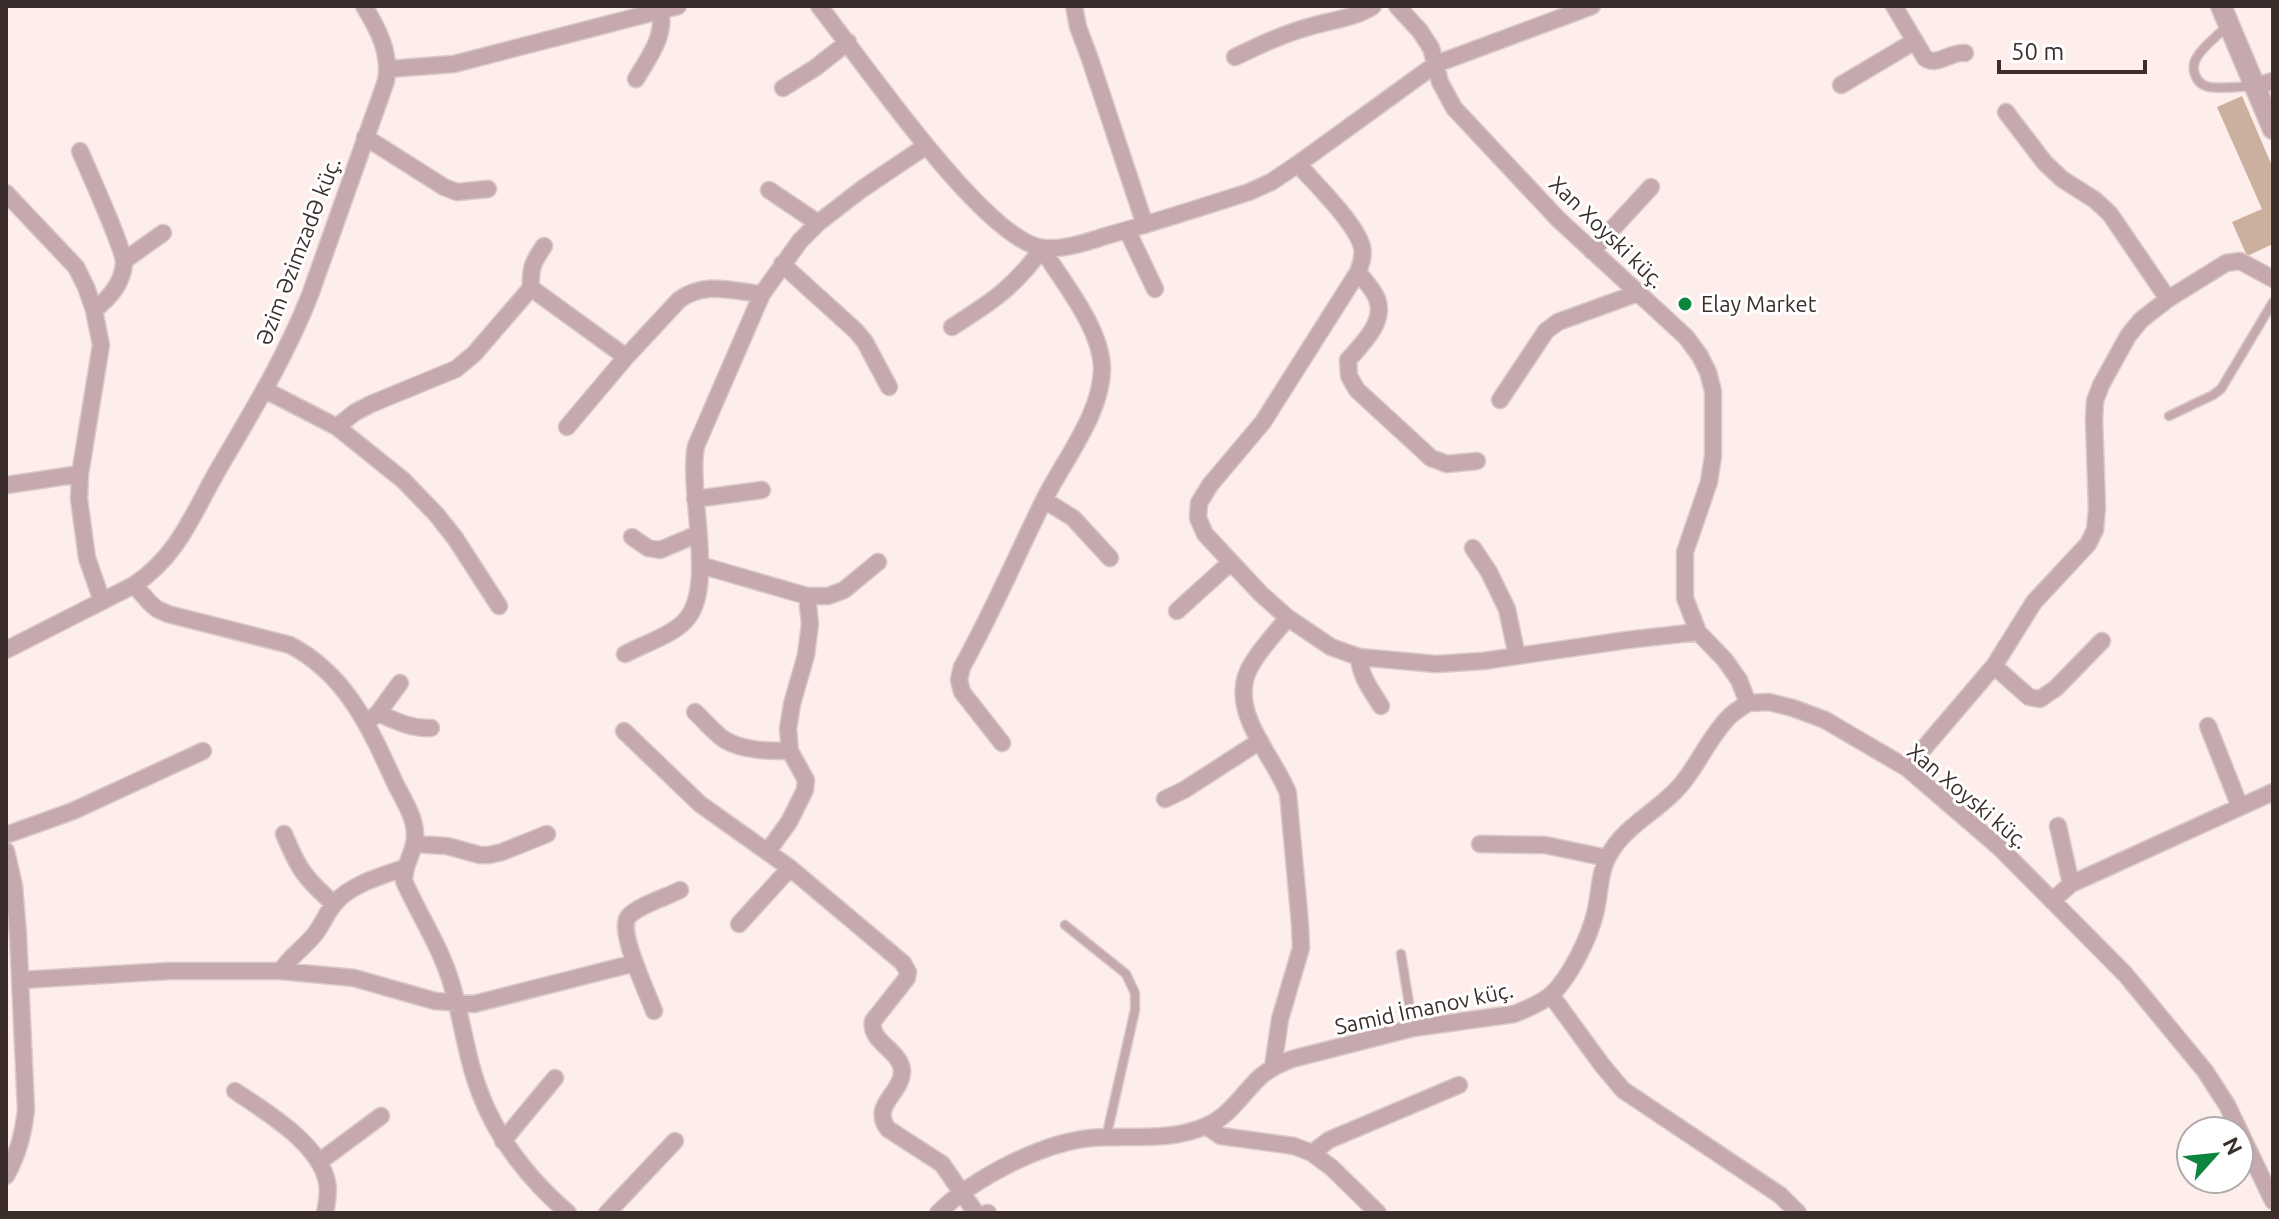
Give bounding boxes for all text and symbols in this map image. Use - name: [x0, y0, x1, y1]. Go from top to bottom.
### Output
- scale bar: [1999, 24, 2145, 74]
- text: 50 m: [2011, 38, 2064, 65]
- street label: Əzim Əzimzadə küç.: [250, 154, 345, 348]
- street label: Xan Xoyski küç.: [1545, 171, 1670, 293]
- place label: Elay Market: [1701, 291, 1817, 316]
- marker: Elay Market: [1676, 295, 1694, 313]
- street label: Xan Xoyski küç.: [1903, 738, 2034, 853]
- street label: Samid İmanov küç.: [1332, 976, 1515, 1039]
- north arrow: [2175, 1115, 2255, 1195]
- text: N: [2218, 1133, 2248, 1159]

